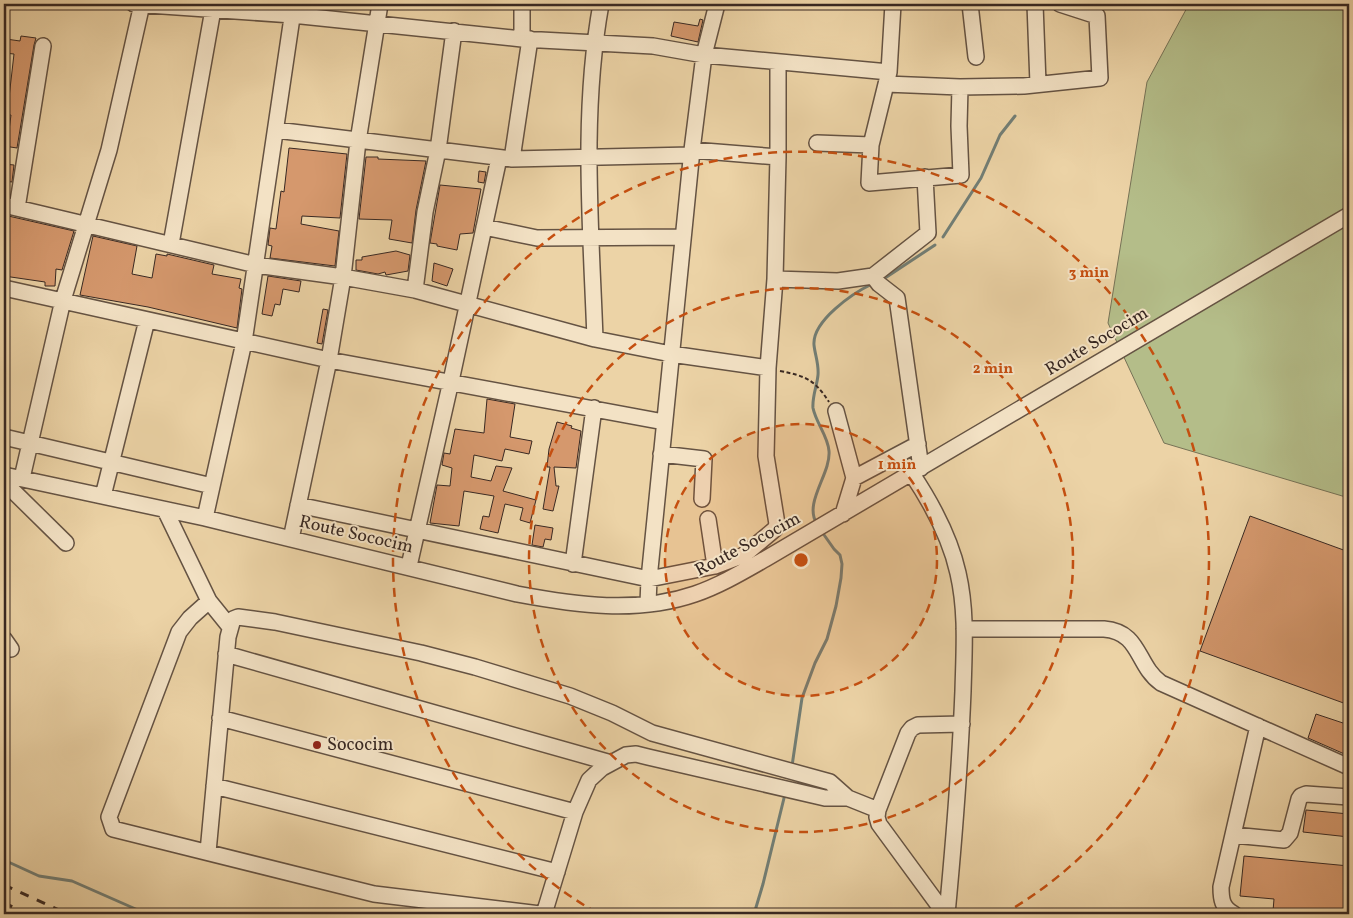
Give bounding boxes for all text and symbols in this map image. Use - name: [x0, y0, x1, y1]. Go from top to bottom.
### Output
- text: 3 min: [1069, 263, 1109, 284]
- street label: Route Sococim: [1041, 301, 1153, 383]
- text: 2 min: [973, 359, 1013, 380]
- text: 1 min: [878, 455, 916, 476]
- street label: Route Sococim: [691, 507, 805, 583]
- street label: Route Sococim: [296, 510, 416, 560]
- centre of rings: [792, 551, 810, 569]
- place label: Sococim: [327, 733, 394, 758]
- marker: Sococim: [311, 739, 323, 751]

